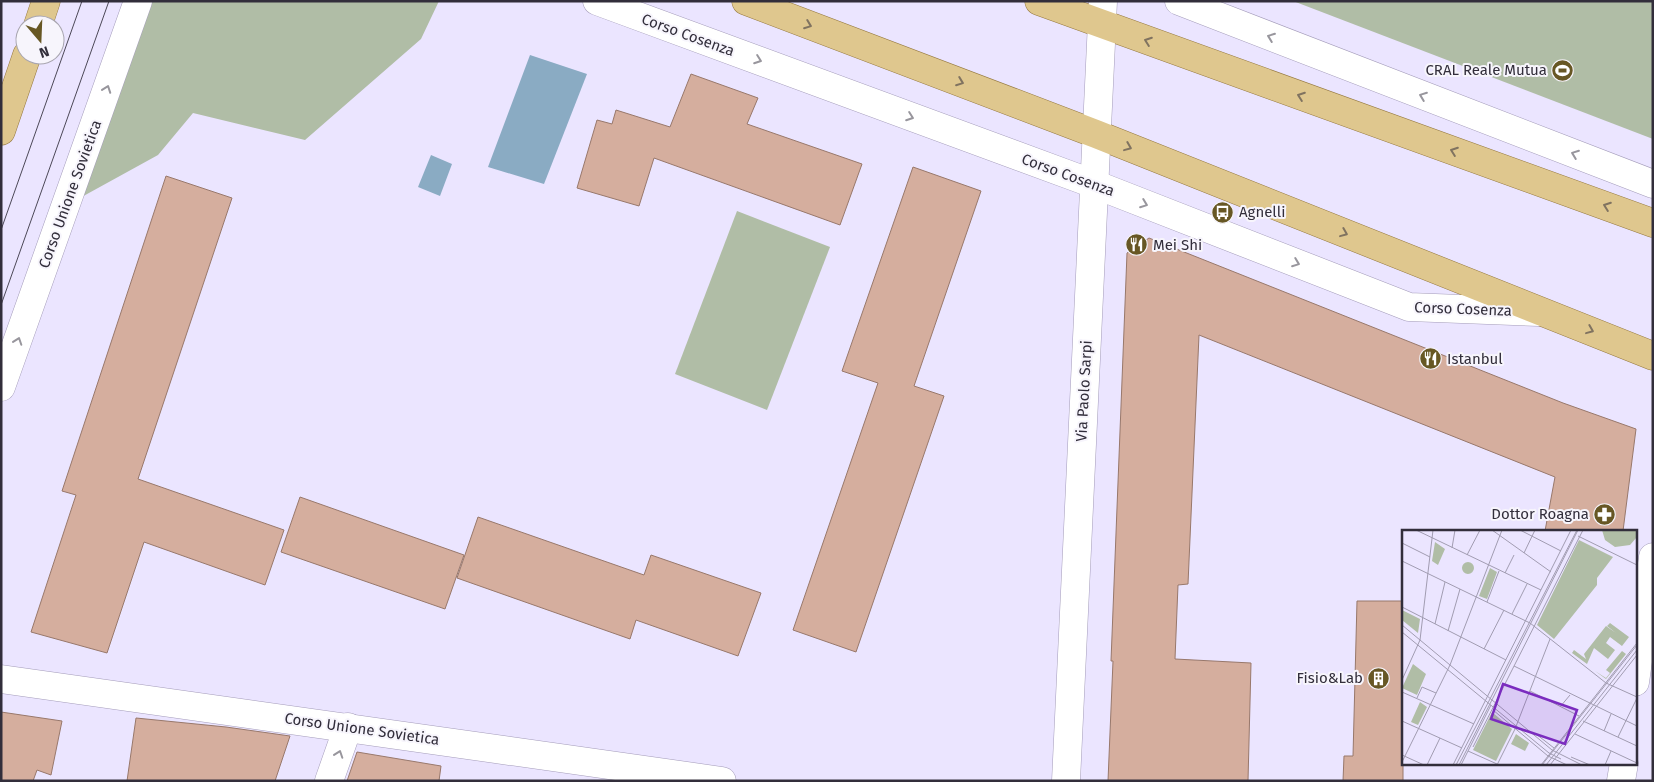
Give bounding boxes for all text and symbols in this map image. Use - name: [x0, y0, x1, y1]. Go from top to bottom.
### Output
- street label: Corso Cosenza: [639, 10, 737, 60]
- north arrow: [15, 15, 65, 65]
- one-way arrow: [803, 19, 812, 29]
- one-way arrow: [1268, 33, 1276, 43]
- one-way arrow: [1144, 37, 1153, 47]
- text: N: [37, 42, 51, 61]
- one-way arrow: [753, 54, 761, 64]
- sports icon: CRAL Reale Mutua: [1551, 58, 1575, 82]
- place label: CRAL Reale Mutua: [1425, 61, 1547, 79]
- one-way arrow: [955, 76, 964, 86]
- one-way arrow: [101, 86, 111, 94]
- one-way arrow: [1297, 92, 1306, 102]
- one-way arrow: [1419, 92, 1428, 102]
- one-way arrow: [905, 111, 914, 121]
- street label: Corso Unione Sovietica: [35, 117, 105, 271]
- one-way arrow: [1123, 140, 1132, 151]
- one-way arrow: [1450, 147, 1459, 157]
- street label: Corso Cosenza: [1019, 150, 1117, 200]
- one-way arrow: [1571, 150, 1579, 160]
- one-way arrow: [1139, 198, 1148, 208]
- bus stop icon: Agnelli: [1211, 200, 1235, 224]
- one-way arrow: [1603, 202, 1612, 212]
- place label: Agnelli: [1239, 203, 1285, 221]
- one-way arrow: [1339, 226, 1348, 237]
- restaurant icon: Mei Shi: [1125, 233, 1149, 257]
- place label: Mei Shi: [1153, 236, 1202, 254]
- one-way arrow: [1291, 257, 1300, 267]
- street label: Corso Cosenza: [1414, 298, 1512, 320]
- one-way arrow: [1585, 324, 1594, 335]
- one-way arrow: [12, 338, 22, 346]
- street label: Via Paolo Sarpi: [1072, 340, 1096, 442]
- restaurant icon: Istanbul: [1419, 347, 1443, 371]
- place label: Istanbul: [1447, 350, 1503, 368]
- pharmacy icon: Dottor Roagna: [1593, 502, 1617, 526]
- place label: Dottor Roagna: [1491, 505, 1589, 523]
- inset map: [1402, 530, 1636, 764]
- building icon: Fisio&Lab: [1367, 666, 1391, 690]
- place label: Fisio&Lab: [1297, 669, 1363, 687]
- street label: Corso Unione Sovietica: [283, 709, 441, 749]
- one-way arrow: [333, 750, 343, 758]

